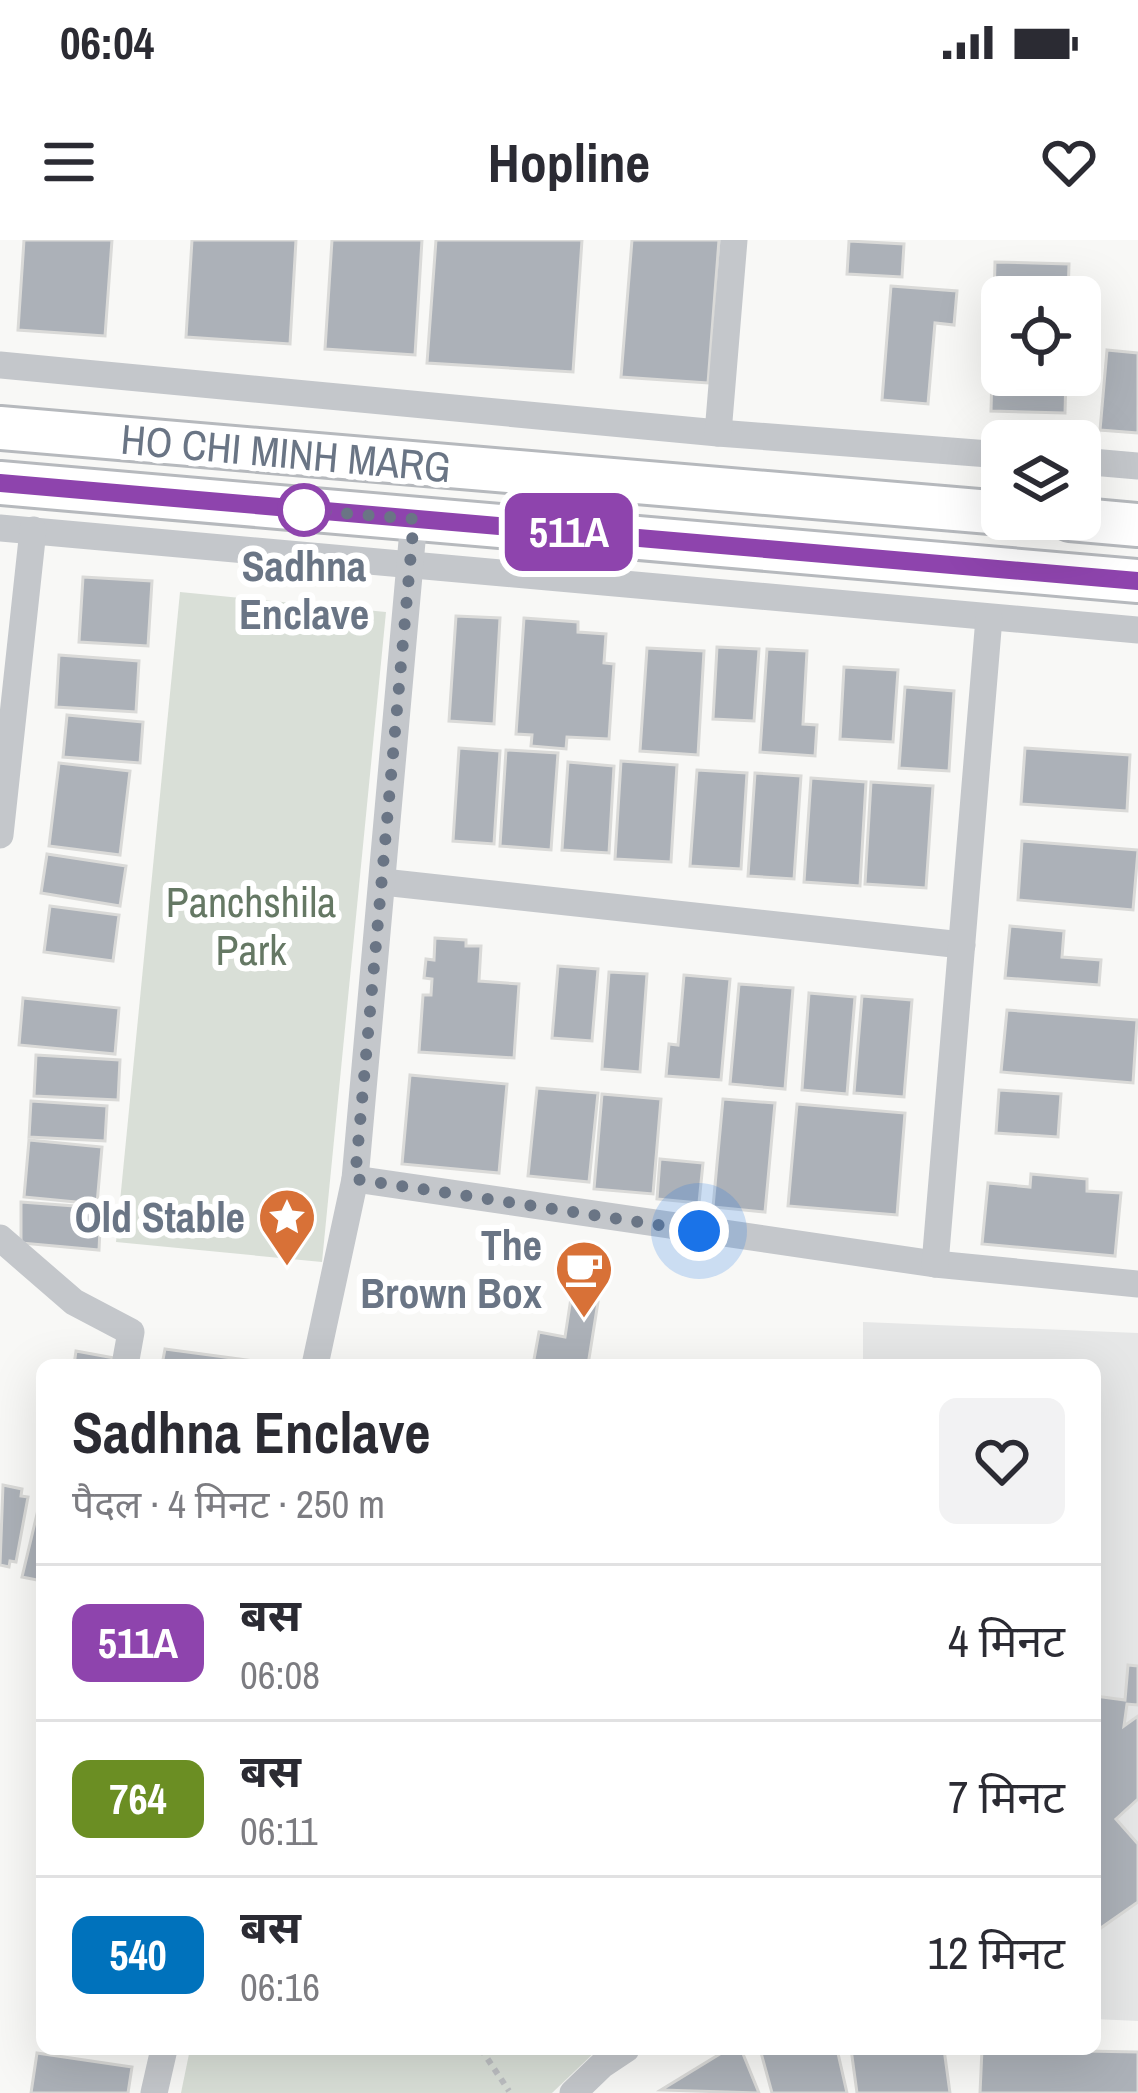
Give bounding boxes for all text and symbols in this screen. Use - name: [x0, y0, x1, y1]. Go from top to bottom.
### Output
- text: 06:04: [60, 12, 154, 73]
- text: Hopline: [488, 126, 650, 199]
- icon: menu: [36, 129, 102, 195]
- icon: heart: [1036, 129, 1102, 195]
- map controls: [981, 276, 1101, 540]
- button: locate: [981, 276, 1101, 396]
- street label: HO CHI MINH MARG: [119, 411, 453, 495]
- button: layers: [981, 420, 1101, 540]
- marker: Sadhna Enclave: [279, 485, 329, 535]
- line badge: 511A: [485, 493, 653, 571]
- text: 511A: [529, 504, 609, 560]
- place label: Sadhna Enclave: [239, 538, 369, 642]
- park label: Panchshila Park: [166, 874, 336, 978]
- place icon: Old Stable: [256, 1186, 318, 1268]
- place label: Old Stable: [75, 1189, 245, 1245]
- your location: [669, 1201, 729, 1261]
- place label: The Brown Box: [360, 1217, 542, 1321]
- cafe icon: The Brown Box: [553, 1238, 615, 1320]
- text: Sadhna Enclave: [72, 1394, 431, 1471]
- button: heart: [939, 1398, 1065, 1524]
- text: पैदल · 4 मिनट · 250 m: [72, 1478, 385, 1530]
- text: बस: [240, 1584, 301, 1645]
- text: 4 मिनट: [948, 1610, 1065, 1671]
- text: 511A: [98, 1615, 178, 1671]
- text: 06:08: [240, 1649, 320, 1701]
- text: बस: [240, 1740, 301, 1801]
- text: 7 मिनट: [948, 1766, 1065, 1827]
- text: 764: [109, 1771, 167, 1827]
- text: 06:11: [240, 1805, 318, 1857]
- text: बस: [240, 1896, 301, 1957]
- text: 12 मिनट: [927, 1922, 1065, 1983]
- text: 540: [109, 1927, 167, 1983]
- text: 06:16: [240, 1961, 320, 2013]

